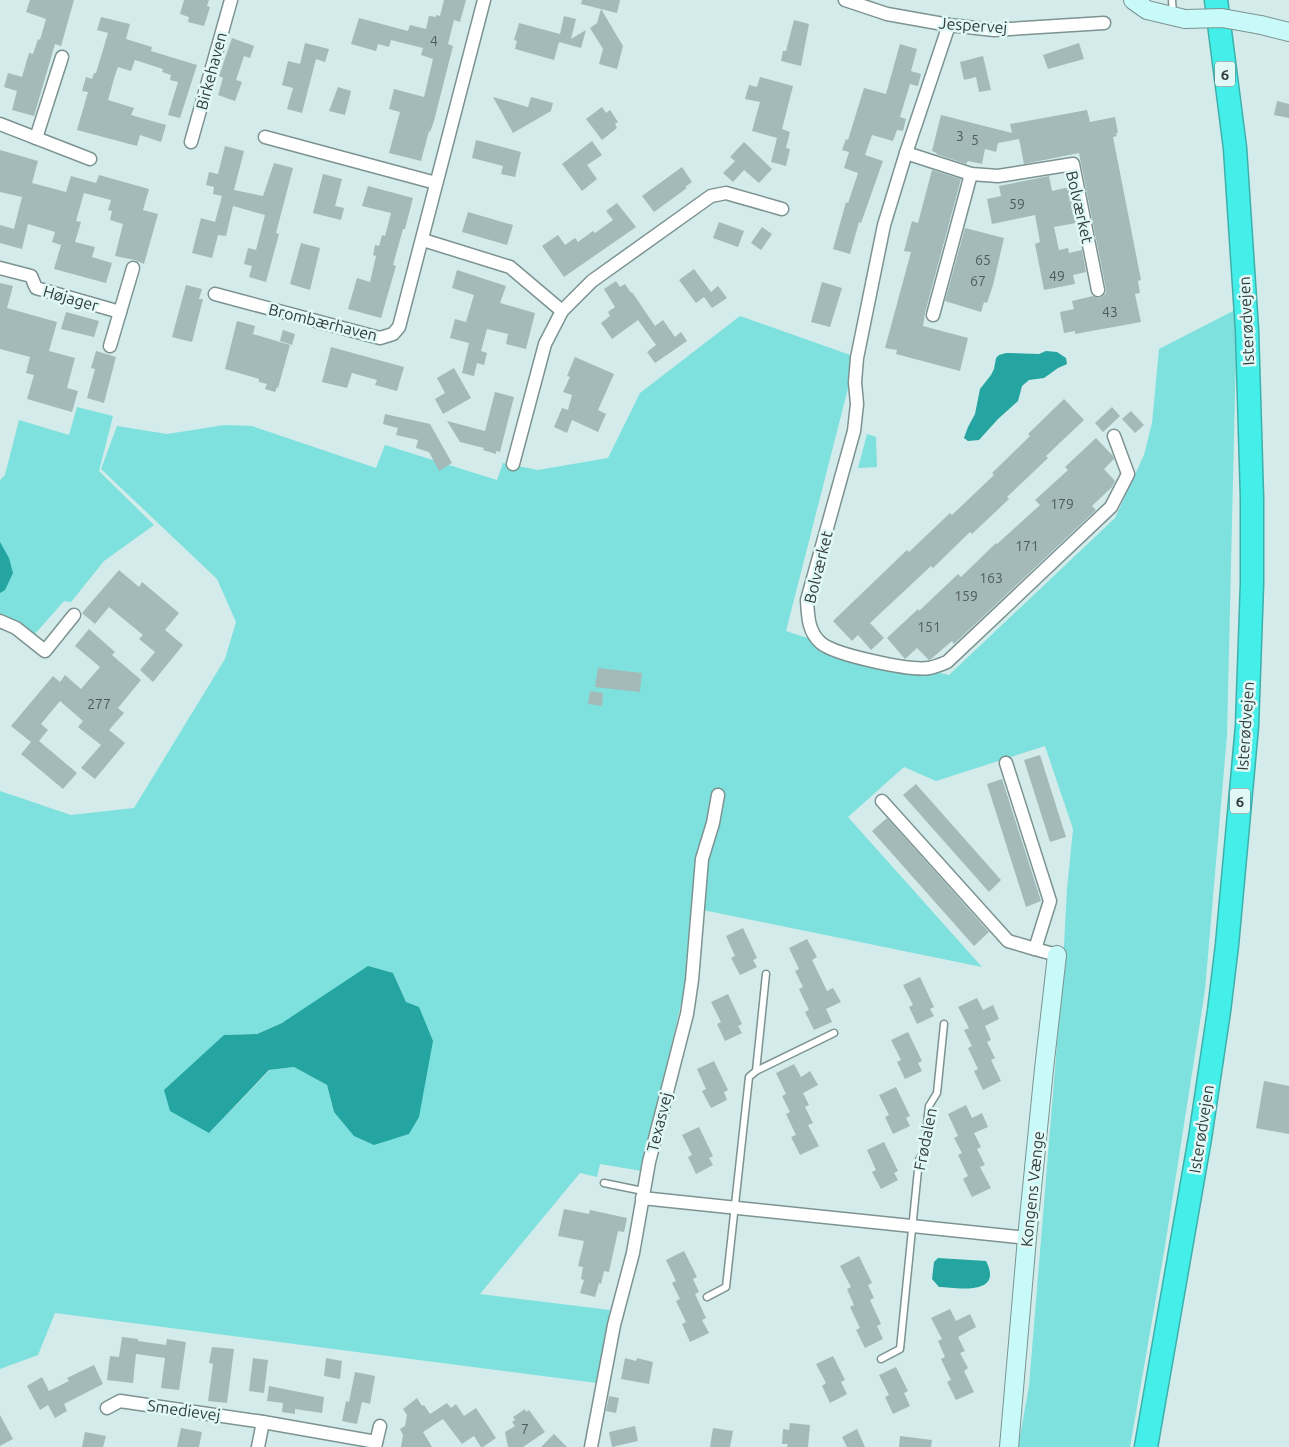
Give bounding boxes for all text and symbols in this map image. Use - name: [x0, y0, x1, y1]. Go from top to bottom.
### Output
- street label: Jespervej: [938, 14, 1008, 36]
- street label: Birkehaven: [192, 30, 230, 112]
- house number: 4: [430, 33, 438, 49]
- road number: 6: [1215, 62, 1235, 86]
- house number: 3: [956, 128, 964, 144]
- house number: 5: [971, 132, 979, 148]
- street label: Bolværket: [1063, 169, 1097, 246]
- house number: 59: [1009, 196, 1025, 212]
- house number: 65: [975, 252, 991, 268]
- house number: 49: [1049, 268, 1065, 284]
- house number: 67: [970, 273, 986, 289]
- street label: Isterødvejen: [1235, 276, 1257, 366]
- street label: Højager: [41, 282, 101, 314]
- street label: Brombærhaven: [267, 300, 379, 344]
- house number: 43: [1102, 304, 1118, 320]
- house number: 179: [1050, 496, 1074, 512]
- street label: Bolværket: [800, 528, 836, 605]
- house number: 171: [1015, 538, 1039, 554]
- house number: 163: [979, 570, 1003, 586]
- house number: 159: [954, 588, 978, 604]
- house number: 151: [917, 619, 941, 635]
- street label: Isterødvejen: [1233, 681, 1257, 771]
- house number: 277: [87, 696, 111, 712]
- road number: 6: [1230, 788, 1250, 814]
- street label: Isterødvejen: [1185, 1083, 1217, 1175]
- street label: Texasvej: [643, 1090, 675, 1154]
- street label: Frødalen: [910, 1106, 940, 1172]
- street label: Kongens Vænge: [1017, 1130, 1047, 1248]
- street label: Smedievej: [146, 1396, 222, 1424]
- house number: 7: [521, 1421, 529, 1437]

